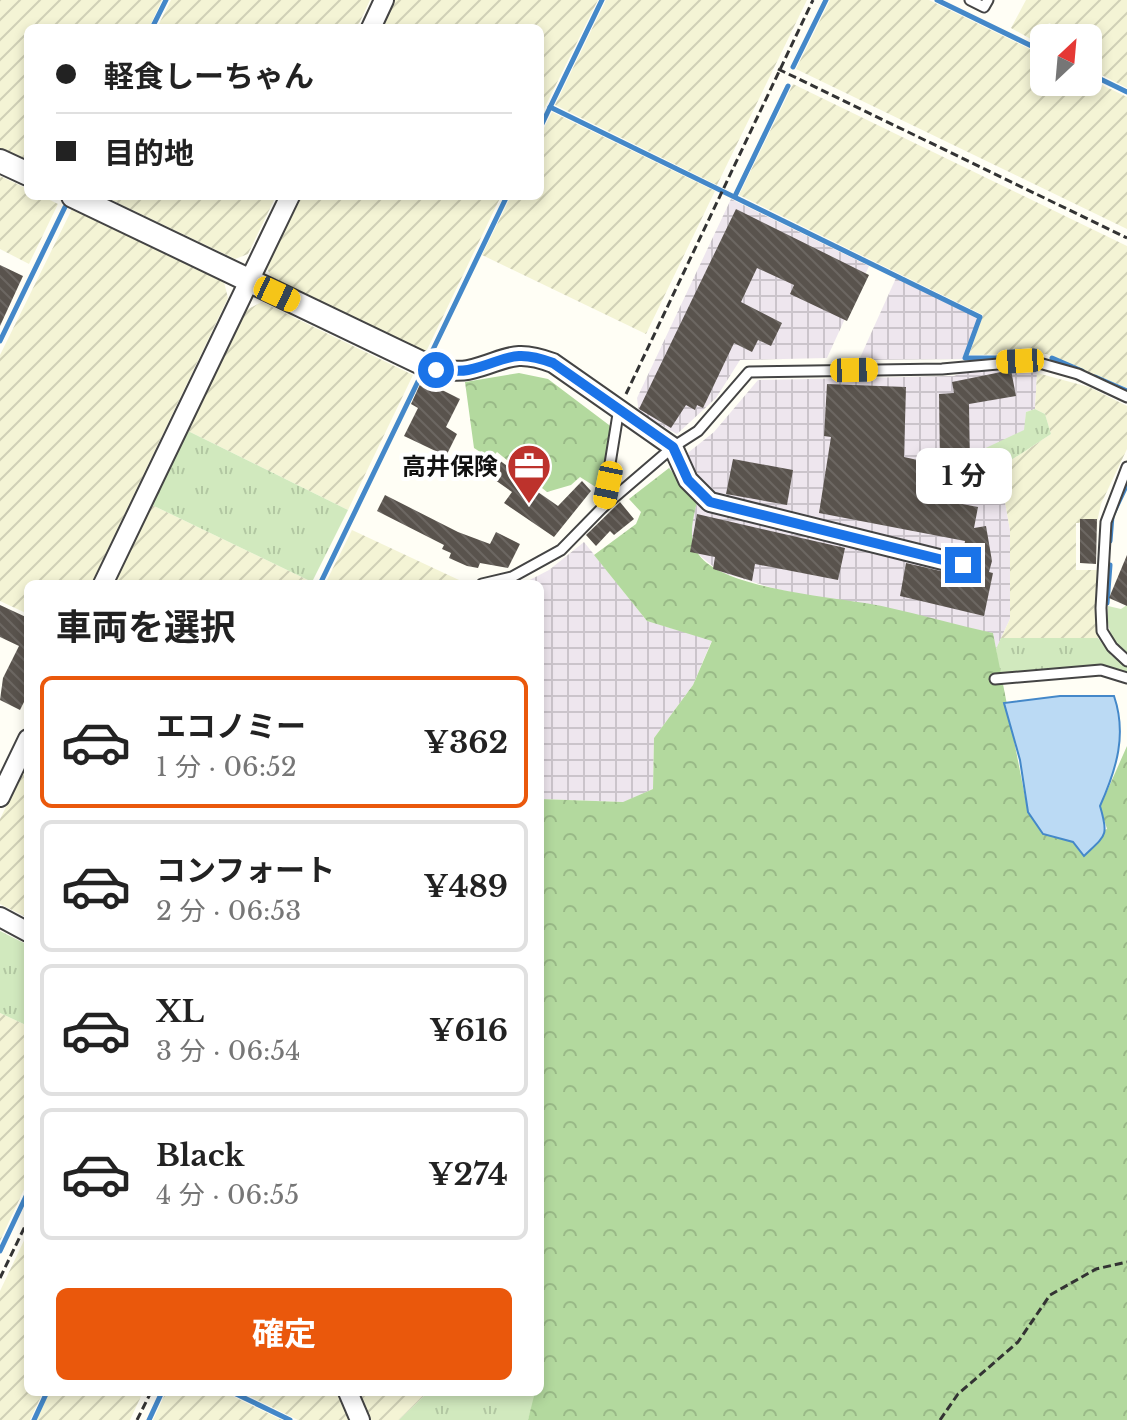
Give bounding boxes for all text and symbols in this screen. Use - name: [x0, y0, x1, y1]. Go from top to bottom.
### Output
- north arrow: [1030, 24, 1102, 96]
- map controls: [1030, 24, 1102, 96]
- text: 軽食しーちゃん: [104, 58, 314, 95]
- text: 目的地: [104, 135, 194, 172]
- car: [250, 273, 304, 315]
- car: [995, 348, 1045, 374]
- route start: [418, 352, 454, 388]
- car: [830, 358, 878, 382]
- office icon: 高井保険: [505, 442, 553, 505]
- callout: 1 分: [915, 449, 1011, 505]
- place label: 高井保険: [402, 452, 498, 481]
- car: [591, 459, 625, 511]
- text: 1 分: [942, 460, 986, 492]
- route end: [945, 547, 981, 583]
- text: 車両を選択: [56, 605, 236, 650]
- icon: car: [60, 706, 132, 778]
- text: エコノミー: [156, 708, 306, 745]
- text: ¥362: [424, 724, 508, 761]
- text: 1 分 · 06:52: [156, 751, 297, 783]
- icon: car: [60, 850, 132, 922]
- text: コンフォート: [156, 852, 335, 889]
- text: ¥489: [423, 868, 508, 905]
- text: 2 分 · 06:53: [156, 895, 301, 927]
- text: XL: [156, 993, 204, 1030]
- icon: car: [60, 994, 132, 1066]
- text: ¥616: [429, 1012, 508, 1049]
- text: 3 分 · 06:54: [156, 1035, 300, 1067]
- text: Black: [156, 1137, 244, 1174]
- icon: car: [60, 1138, 132, 1210]
- text: ¥274: [428, 1156, 508, 1193]
- text: 4 分 · 06:55: [156, 1179, 299, 1211]
- button: 確定: [56, 1288, 512, 1380]

